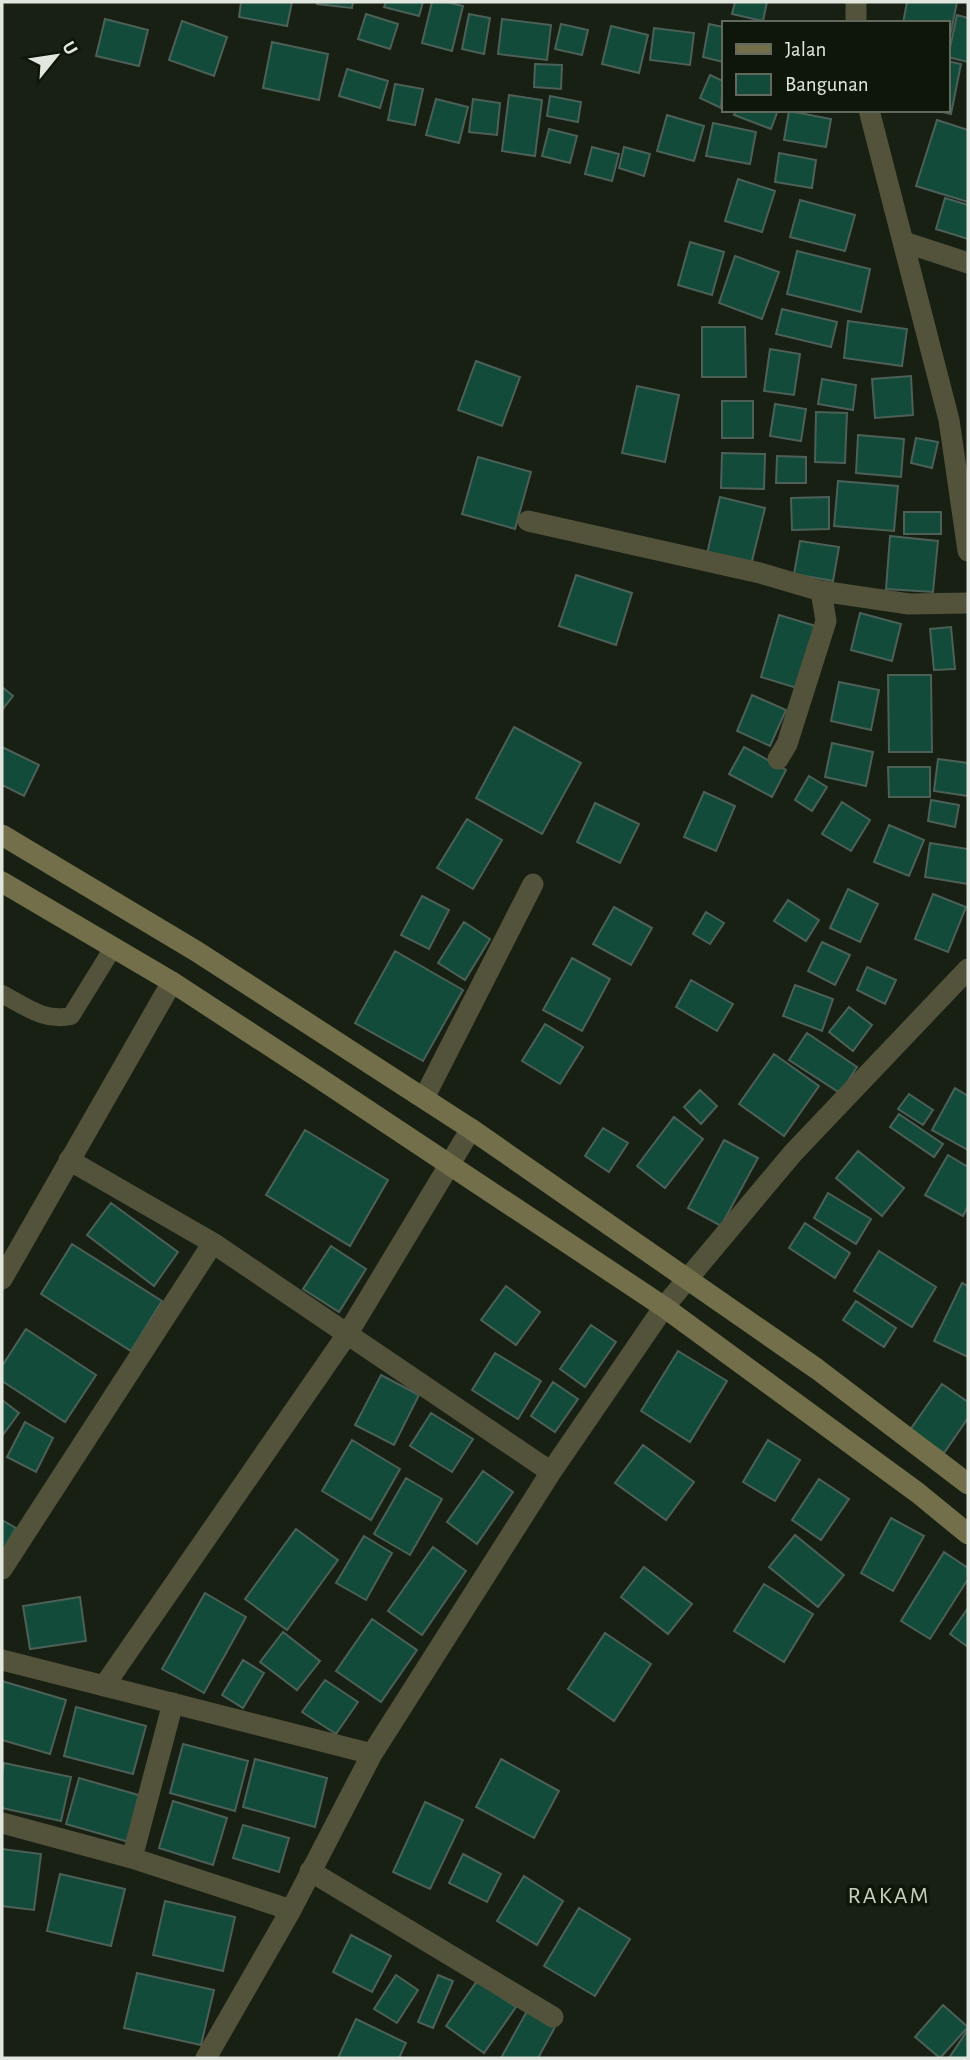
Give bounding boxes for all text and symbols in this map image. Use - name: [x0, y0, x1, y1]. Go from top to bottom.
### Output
- north arrow: [21, 21, 91, 91]
- legend: [722, 21, 949, 112]
- text: U: [58, 38, 81, 58]
- text: Jalan: [785, 39, 826, 60]
- text: Bangunan: [785, 74, 869, 95]
- district label: RAKAM: [847, 1884, 931, 1908]

